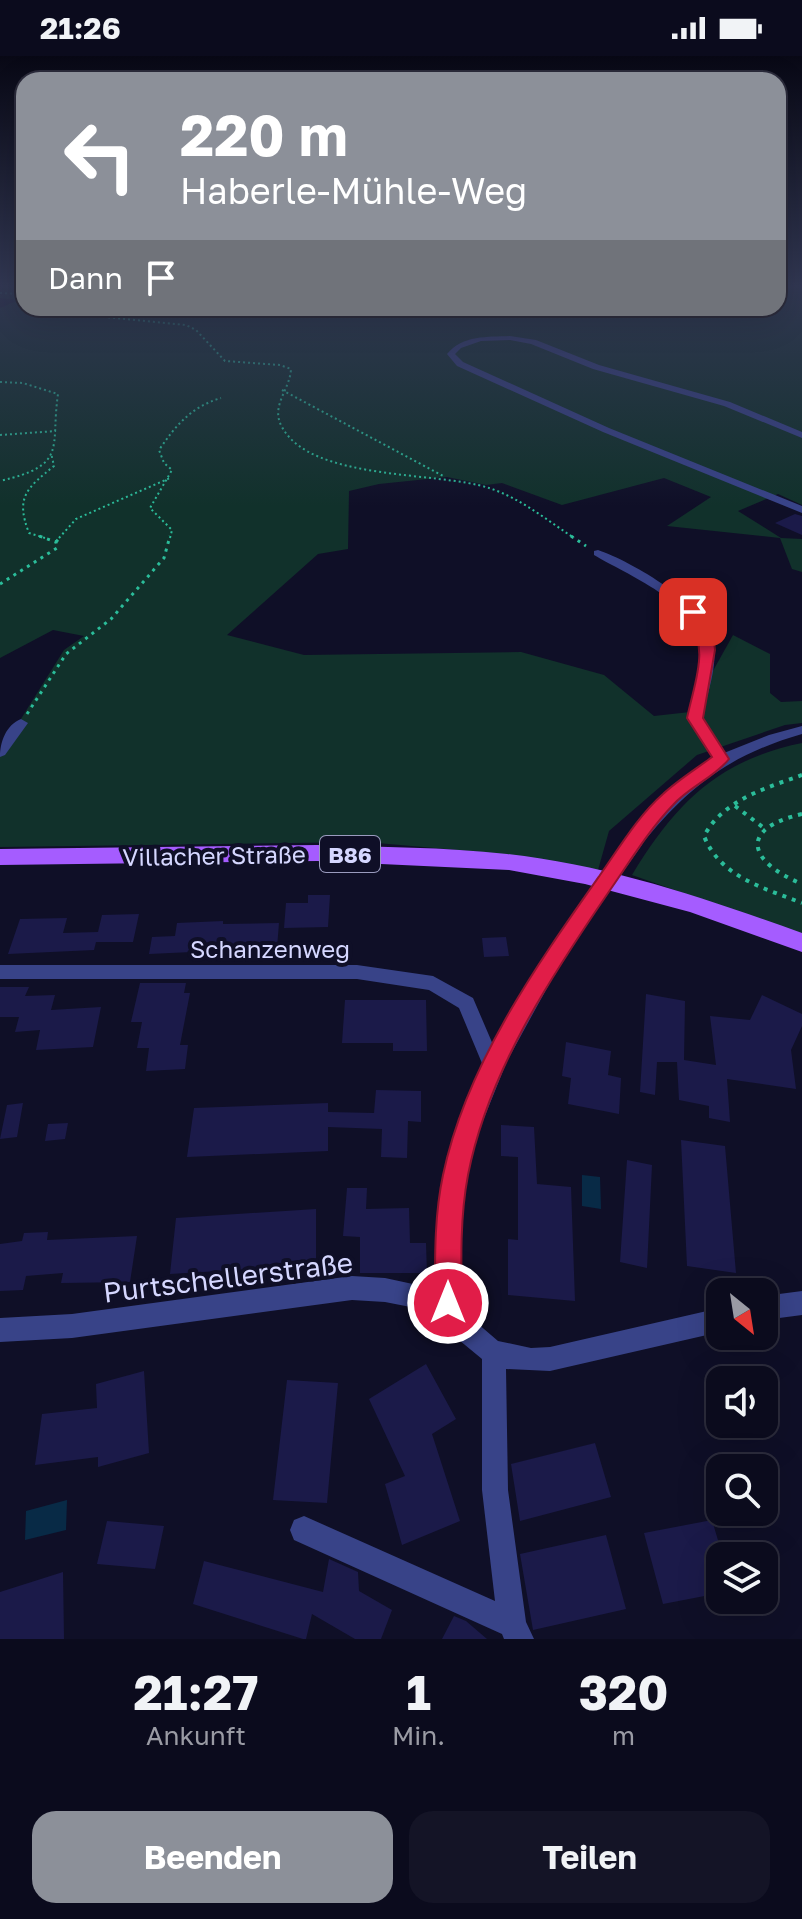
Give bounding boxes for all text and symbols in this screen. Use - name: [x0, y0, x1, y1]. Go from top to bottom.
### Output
- text: 21:26: [40, 10, 121, 46]
- text: 220 m: [180, 101, 348, 168]
- icon: left: [48, 104, 152, 208]
- text: Haberle-Mühle-Weg: [180, 169, 527, 212]
- icon: arrive: [139, 256, 183, 300]
- text: Dann: [48, 260, 123, 296]
- pin: [659, 578, 727, 646]
- icon: arrive: [671, 590, 715, 634]
- road number: B86: [320, 836, 380, 872]
- street label: Villacher Straße: [122, 839, 306, 871]
- street label: Schanzenweg: [190, 934, 350, 963]
- street label: Purtschellerstraße: [101, 1245, 355, 1309]
- position arrow: [406, 1261, 490, 1345]
- north arrow: [706, 1278, 778, 1350]
- map controls: [706, 1278, 778, 1614]
- button: sound: [706, 1366, 778, 1438]
- button: search: [706, 1454, 778, 1526]
- button: layers: [706, 1542, 778, 1614]
- text: 21:27: [134, 1663, 258, 1721]
- text: 1: [406, 1663, 431, 1721]
- text: 320: [579, 1663, 668, 1721]
- text: Ankunft: [146, 1720, 246, 1751]
- text: Min.: [392, 1720, 445, 1751]
- text: m: [612, 1720, 635, 1751]
- button: Beenden: [32, 1811, 393, 1903]
- button: Teilen: [409, 1811, 770, 1903]

